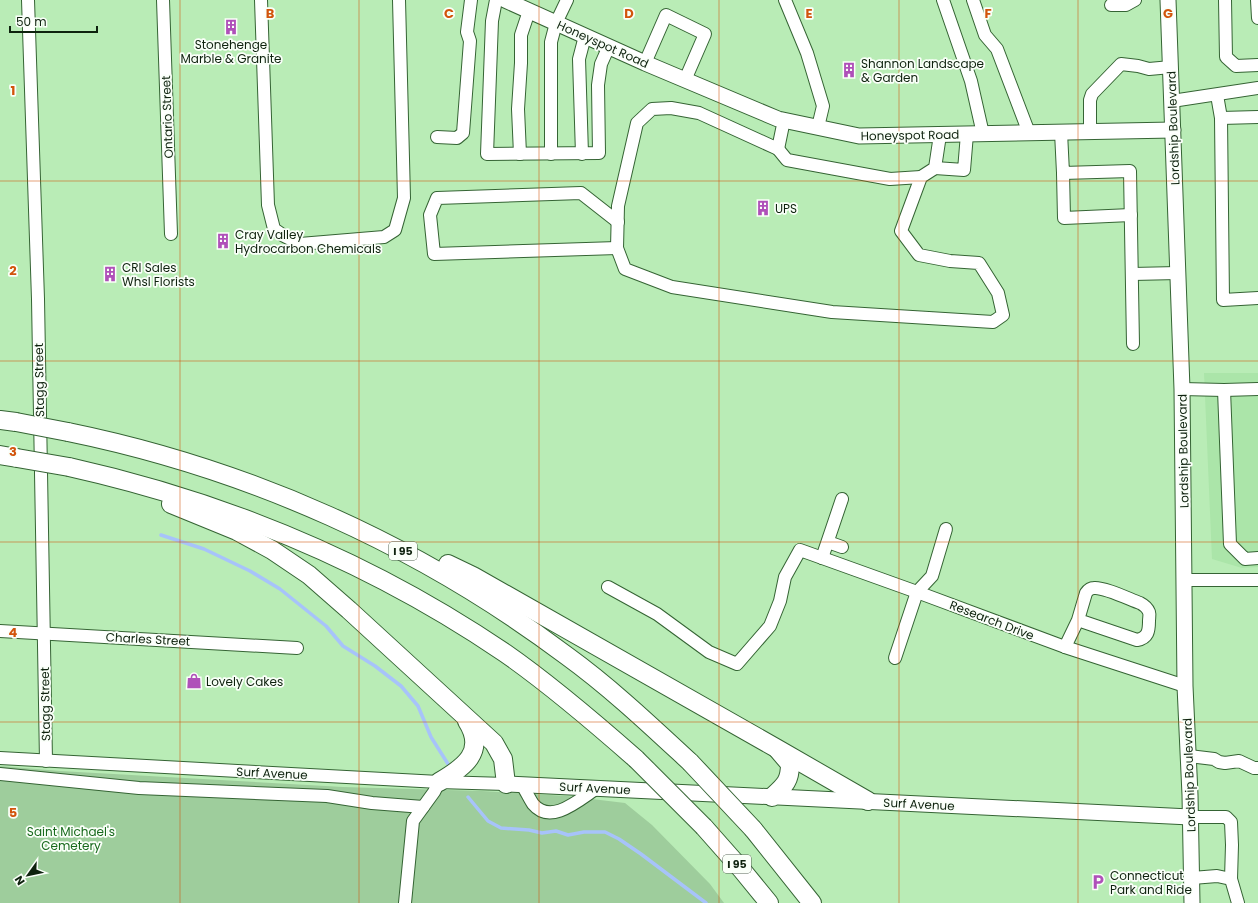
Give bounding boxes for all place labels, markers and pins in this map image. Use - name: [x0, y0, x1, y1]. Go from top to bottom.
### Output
- building icon: Stonehenge Marble & Granite: [222, 18, 240, 36]
- place label: Stonehenge Marble & Granite: [180, 36, 282, 67]
- place label: Shannon Landscape & Garden: [861, 55, 984, 86]
- building icon: Shannon Landscape & Garden: [840, 61, 858, 79]
- building icon: UPS: [754, 199, 772, 217]
- place label: UPS: [775, 200, 797, 217]
- place label: Cray Valley Hydrocarbon Chemicals: [235, 226, 381, 257]
- building icon: Cray Valley Hydrocarbon Chemicals: [214, 232, 232, 250]
- place label: CRI Sales Whsl Florists: [122, 259, 195, 290]
- building icon: CRI Sales Whsl Florists: [101, 265, 119, 283]
- shop icon: Lovely Cakes: [185, 672, 203, 690]
- place label: Lovely Cakes: [206, 673, 283, 690]
- place label: Connecticut Park and Ride: [1110, 867, 1192, 898]
- parking icon: Connecticut Park and Ride: [1089, 873, 1107, 891]

